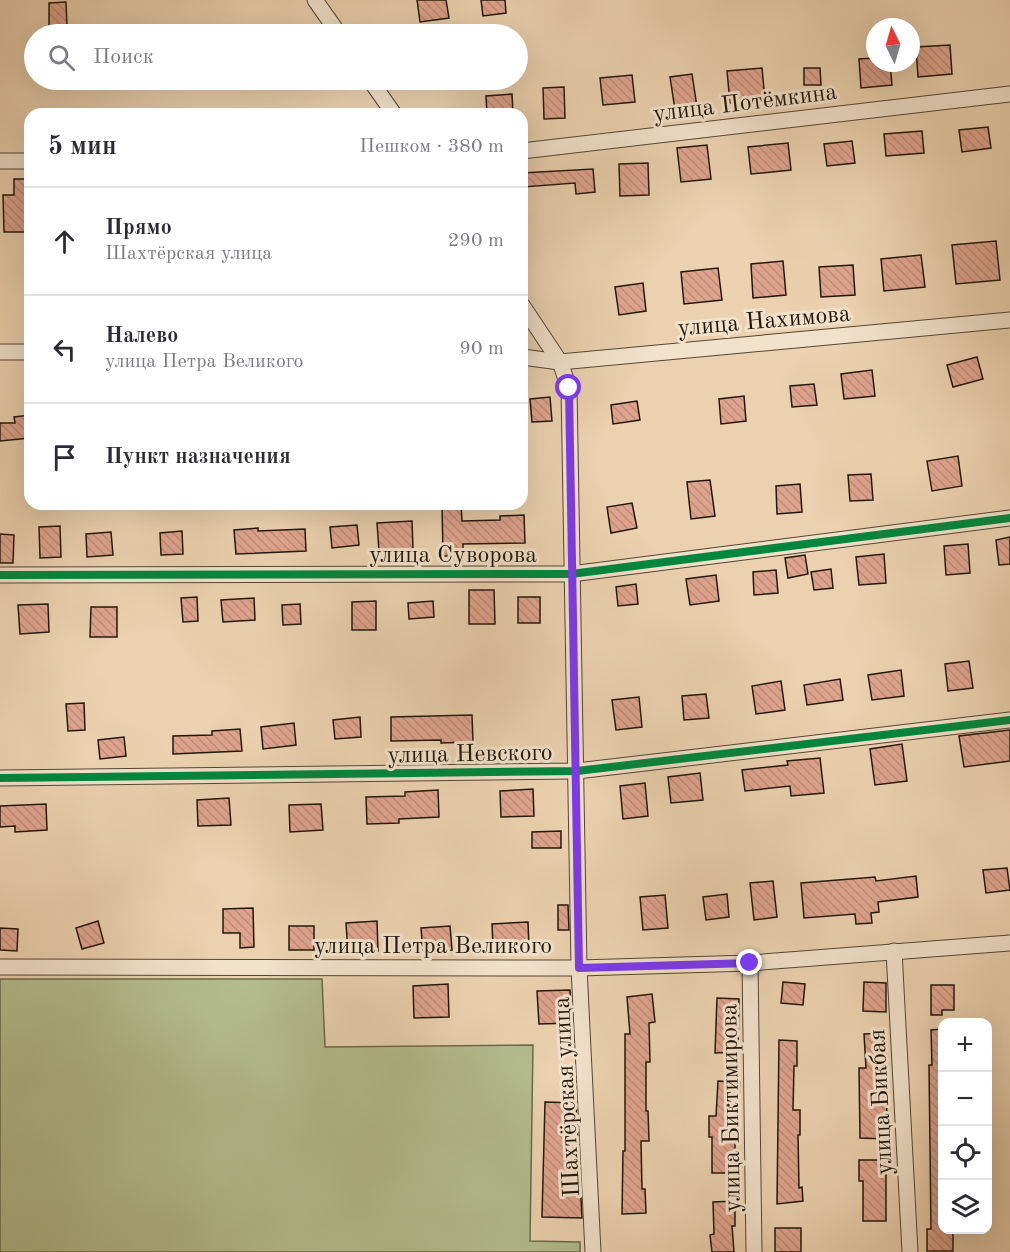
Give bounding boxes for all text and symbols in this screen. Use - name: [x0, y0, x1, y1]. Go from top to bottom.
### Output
- north arrow: [866, 18, 920, 72]
- search box: [24, 24, 528, 90]
- icon: search: [45, 41, 78, 74]
- text: Поиск: [93, 46, 154, 68]
- street label: улица Потёмкина: [652, 81, 839, 127]
- text: 5 мин: [48, 134, 117, 160]
- text: Пешком · 380 m: [359, 137, 504, 157]
- text: Прямо: [105, 217, 172, 239]
- icon: ahead: [48, 225, 81, 258]
- text: 290 m: [448, 231, 504, 251]
- text: Шахтёрская улица: [105, 244, 272, 264]
- street label: улица Нахимова: [677, 302, 852, 342]
- text: Налево: [105, 325, 178, 347]
- icon: left: [48, 333, 81, 366]
- text: 90 m: [459, 339, 504, 359]
- text: улица Петра Великого: [105, 352, 303, 372]
- route start: [555, 374, 581, 400]
- icon: arrive: [48, 441, 81, 474]
- text: Пункт назначения: [105, 446, 291, 468]
- street label: улица Суворова: [369, 544, 537, 568]
- street label: улица Невского: [387, 742, 553, 768]
- street label: улица Петра Великого: [314, 935, 552, 959]
- route end: [736, 949, 762, 975]
- street label: Шахтёрская улица: [551, 996, 585, 1198]
- street label: улица Биктимирова: [718, 1003, 746, 1213]
- map controls: [938, 1018, 992, 1234]
- button: +: [938, 1018, 992, 1072]
- street label: улица Бикбая: [866, 1028, 898, 1176]
- button: −: [938, 1072, 992, 1126]
- button: locate: [938, 1126, 992, 1180]
- button: layers: [938, 1180, 992, 1234]

